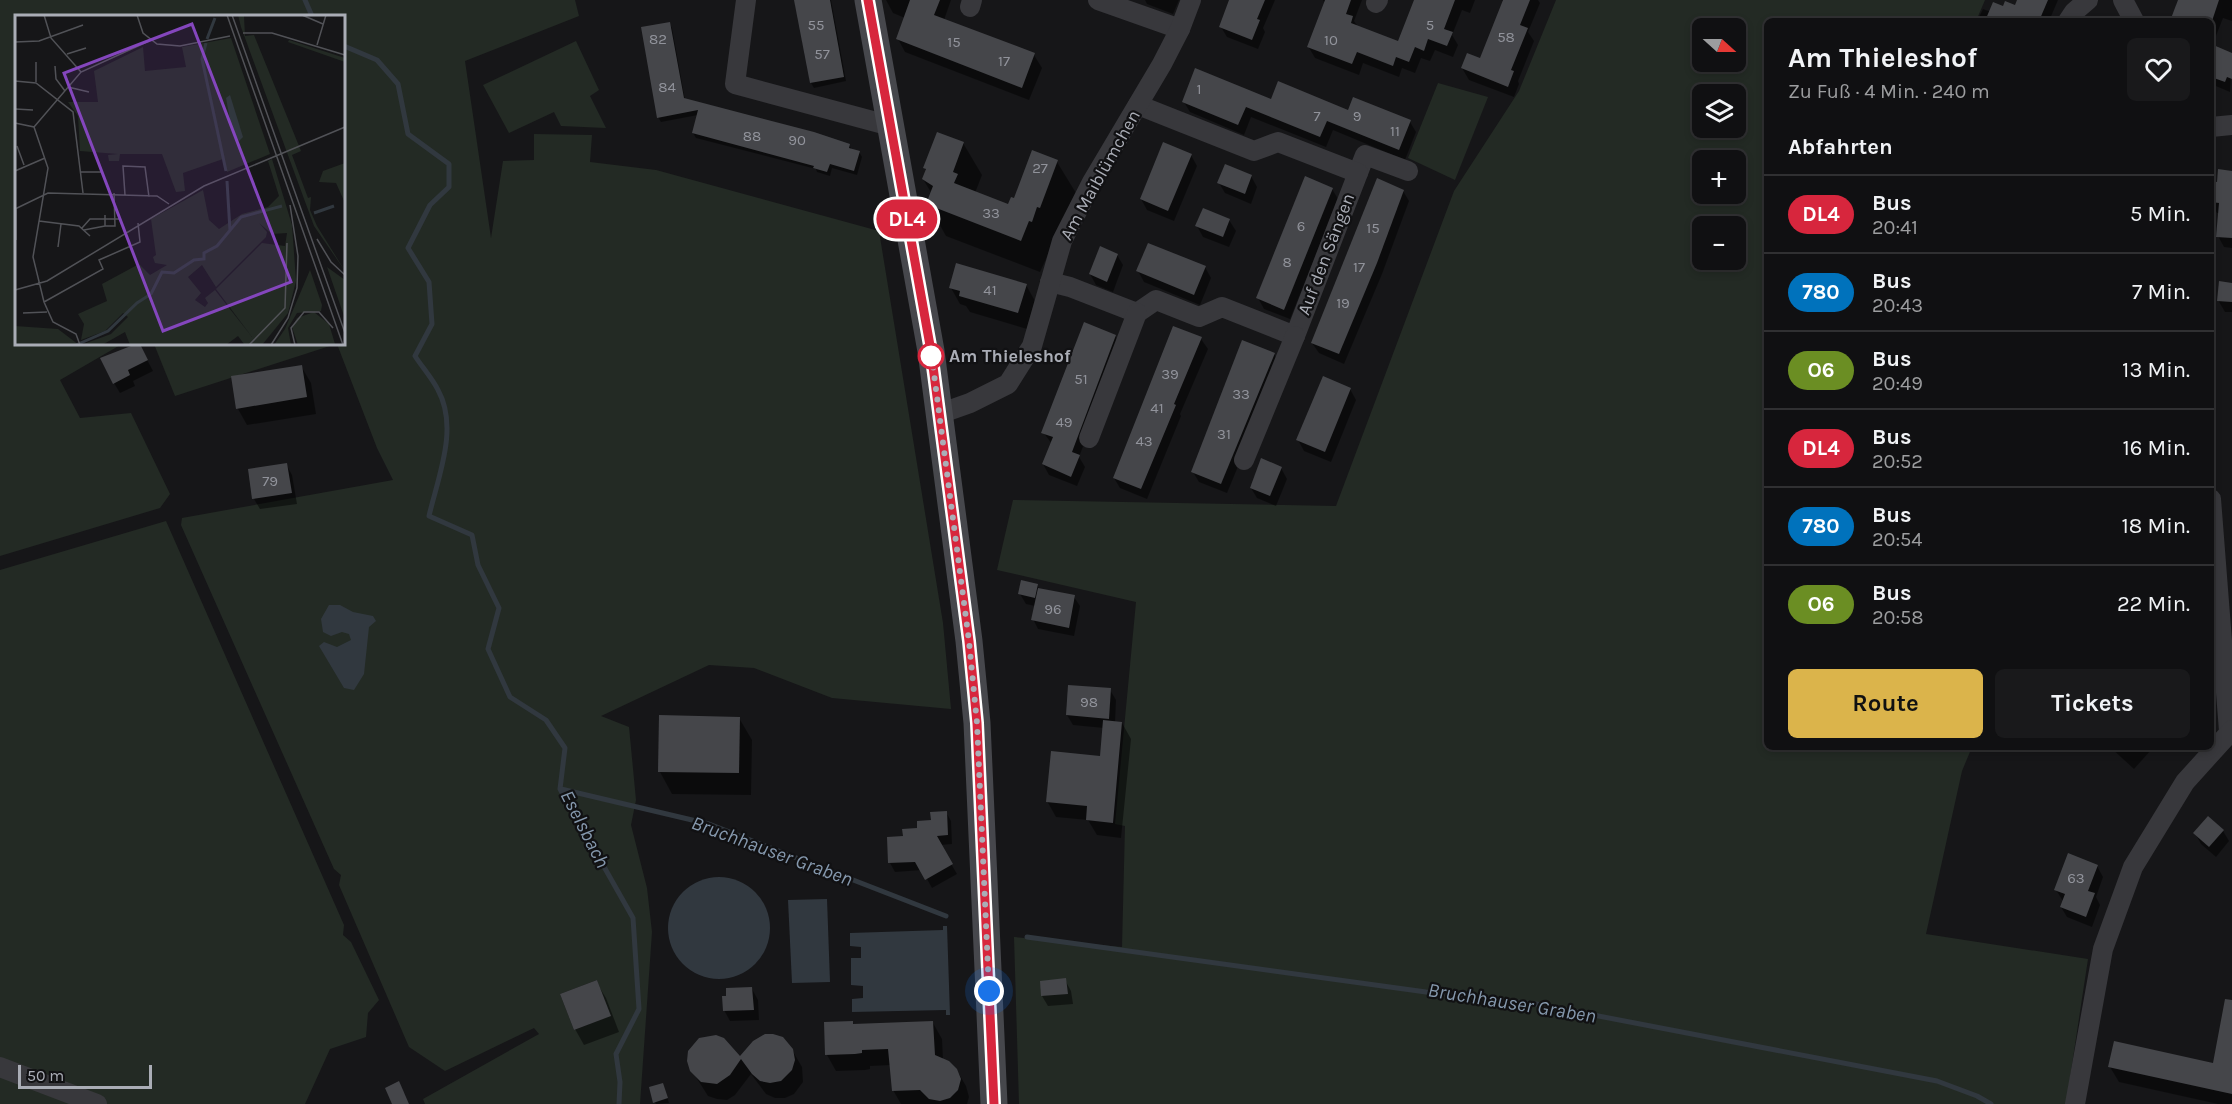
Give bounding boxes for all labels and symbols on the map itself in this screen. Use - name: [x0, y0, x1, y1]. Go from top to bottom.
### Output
- inset map: [15, 15, 345, 345]
- house number: 55: [808, 16, 824, 34]
- house number: 5: [1426, 16, 1434, 34]
- north arrow: [1692, 18, 1746, 72]
- house number: 58: [1497, 28, 1515, 46]
- house number: 82: [649, 30, 667, 48]
- house number: 10: [1324, 31, 1338, 49]
- house number: 15: [947, 33, 961, 51]
- house number: 57: [814, 45, 830, 63]
- house number: 17: [998, 52, 1010, 70]
- house number: 84: [658, 78, 676, 96]
- house number: 1: [1197, 80, 1201, 98]
- street label: Am Maiblümchen: [1055, 106, 1145, 244]
- house number: 7: [1313, 107, 1321, 125]
- house number: 9: [1353, 107, 1361, 125]
- house number: 11: [1390, 122, 1400, 140]
- house number: 88: [743, 127, 761, 145]
- house number: 90: [788, 131, 806, 149]
- house number: 27: [1032, 159, 1048, 177]
- street label: Auf den Sängen: [1293, 190, 1359, 318]
- line badge: DL4: [872, 200, 942, 238]
- house number: 33: [982, 204, 1000, 222]
- house number: 6: [1297, 217, 1305, 235]
- house number: 15: [1366, 219, 1380, 237]
- house number: 8: [1282, 253, 1292, 271]
- house number: 17: [1353, 258, 1365, 276]
- house number: 41: [983, 281, 997, 299]
- house number: 19: [1336, 294, 1350, 312]
- marker: Am Thieleshof: [918, 343, 944, 369]
- place label: Am Thieleshof: [949, 345, 1071, 367]
- house number: 39: [1161, 365, 1179, 383]
- house number: 51: [1074, 370, 1088, 388]
- house number: 33: [1232, 385, 1250, 403]
- house number: 41: [1150, 399, 1164, 417]
- house number: 49: [1055, 413, 1073, 431]
- house number: 31: [1217, 425, 1231, 443]
- house number: 43: [1135, 432, 1153, 450]
- house number: 79: [262, 472, 278, 490]
- house number: 96: [1044, 600, 1062, 618]
- house number: 98: [1080, 693, 1098, 711]
- water label: Eselsbach: [556, 786, 614, 872]
- water label: Bruchhauser Graben: [688, 811, 856, 891]
- house number: 63: [2067, 869, 2085, 887]
- your location: [974, 976, 1004, 1006]
- water label: Bruchhauser Graben: [1426, 978, 1598, 1028]
- scale bar: [18, 1062, 152, 1090]

